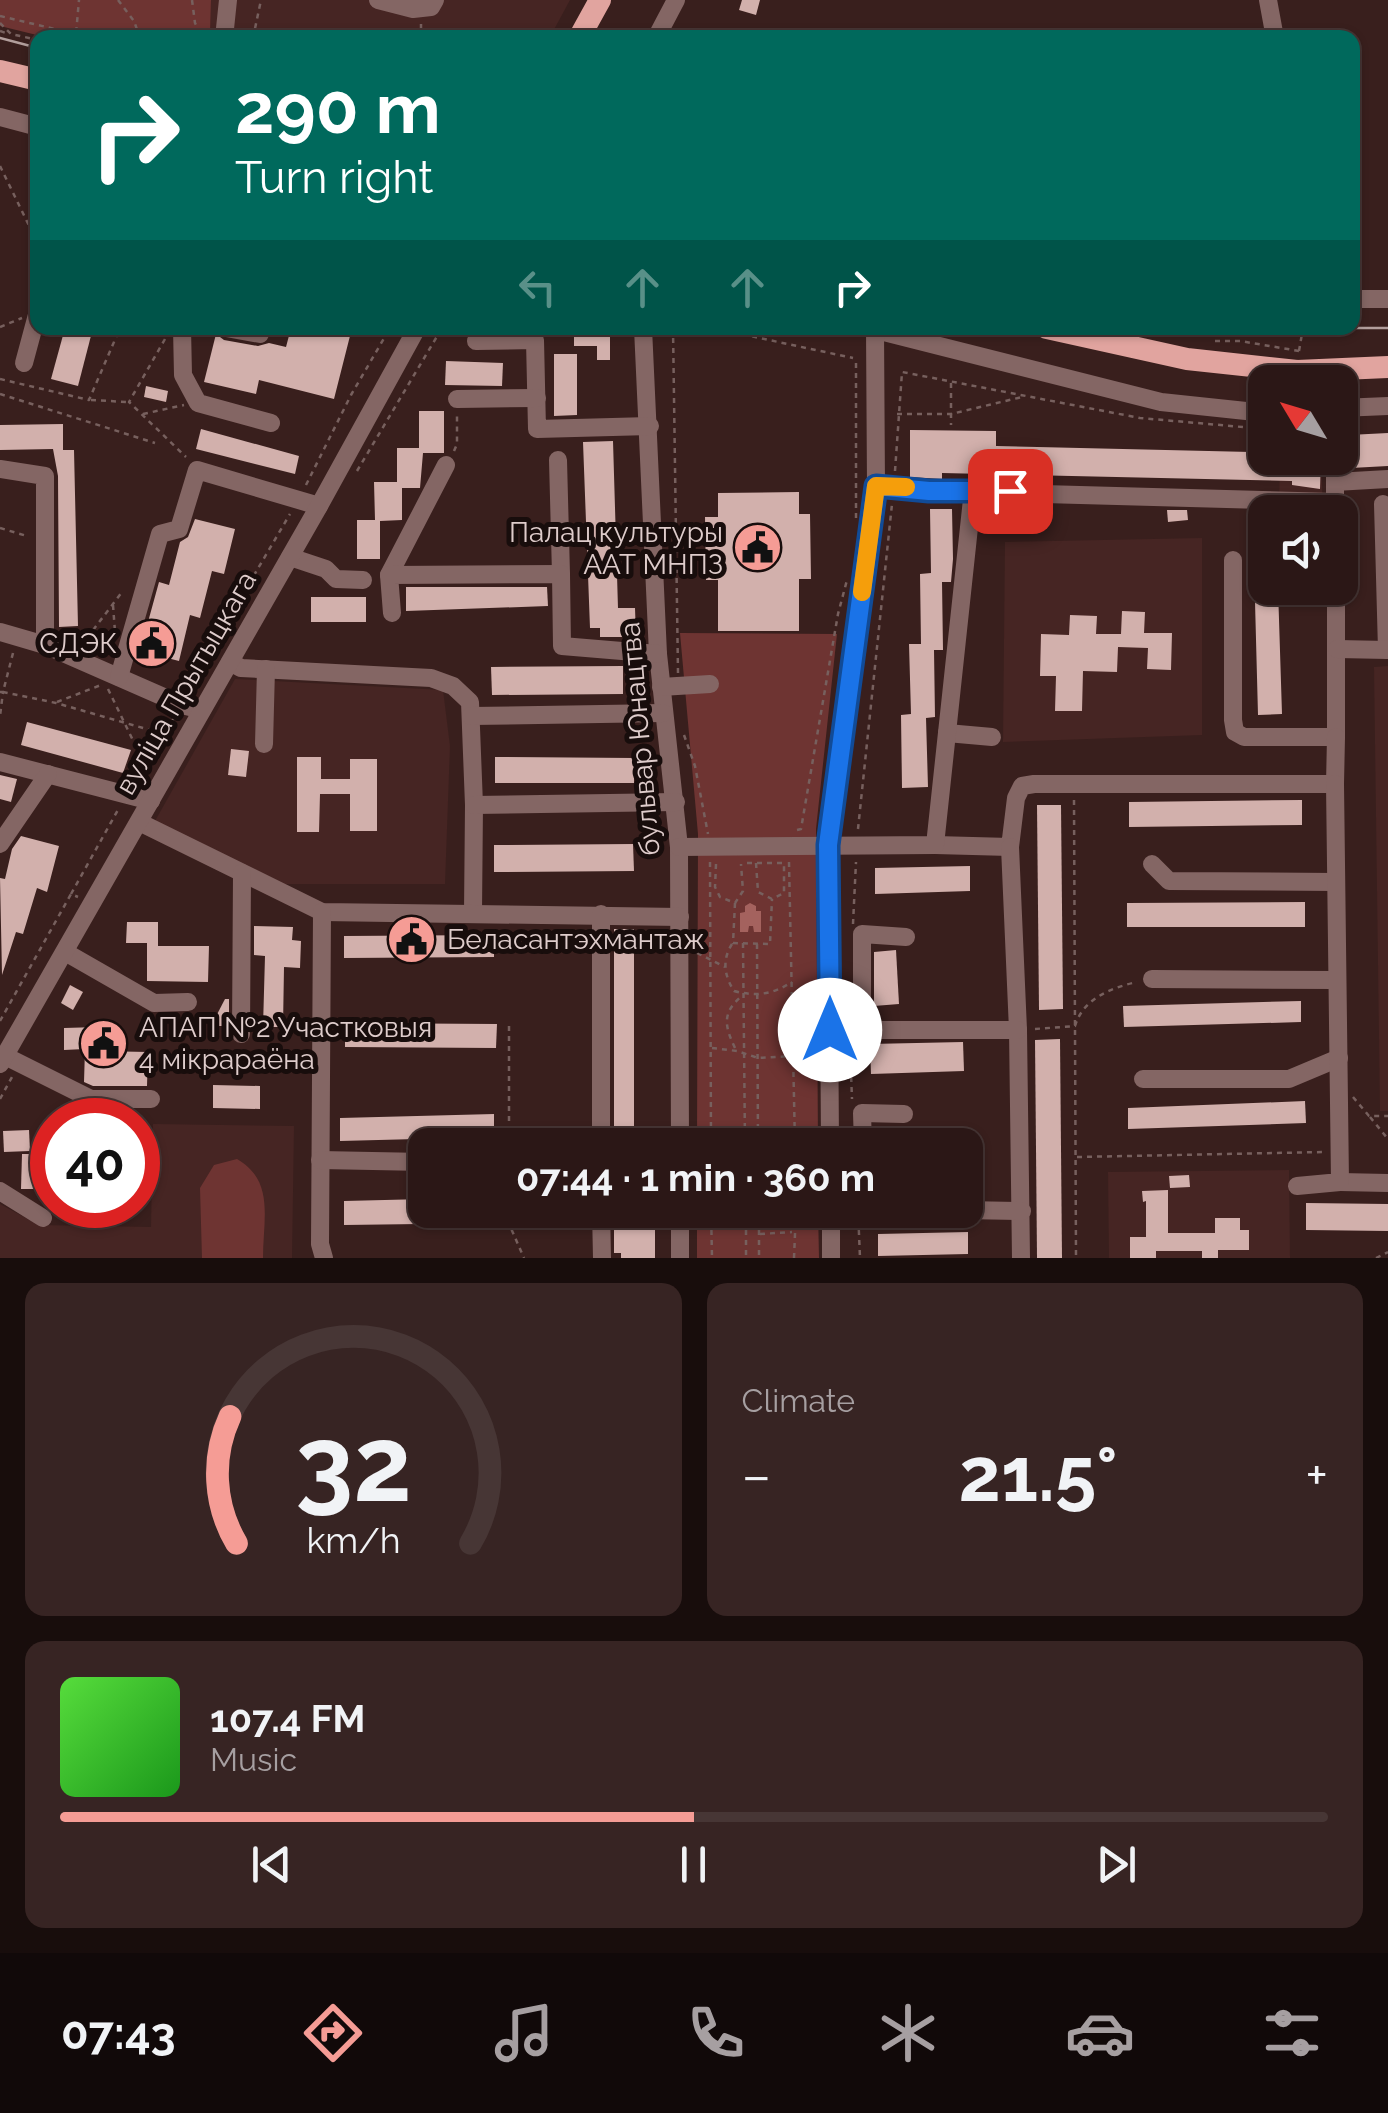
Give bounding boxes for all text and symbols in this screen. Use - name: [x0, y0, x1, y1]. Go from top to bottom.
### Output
- text: 290 m: [235, 67, 441, 149]
- icon: right: [70, 70, 200, 200]
- text: Turn right: [235, 151, 433, 204]
- icon: left: [510, 260, 565, 315]
- icon: ahead: [615, 260, 670, 315]
- icon: ahead: [720, 260, 775, 315]
- icon: right: [825, 260, 880, 315]
- north arrow: [1248, 365, 1358, 475]
- map controls: [1248, 365, 1358, 605]
- pin: [968, 449, 1053, 534]
- icon: arrive: [983, 464, 1038, 519]
- button: sound: [1248, 495, 1358, 605]
- place label: Палац культуры ААТ МНПЗ: [509, 516, 723, 581]
- public building icon: Палац культуры ААТ МНПЗ: [732, 522, 784, 574]
- street label: вуліца Прытыцкага: [109, 566, 263, 800]
- public building icon: СДЭК: [126, 617, 178, 669]
- street label: бульвар Юнацтва: [613, 621, 667, 857]
- place label: СДЭК: [39, 627, 117, 660]
- public building icon: Беласантэхмантаж: [386, 913, 438, 965]
- place label: Беласантэхмантаж: [447, 923, 705, 956]
- position arrow: [778, 978, 882, 1082]
- place label: АПАП №2 Участковыя 4 мікрараёна: [139, 1011, 432, 1076]
- public building icon: АПАП №2 Участковыя 4 мікрараёна: [78, 1017, 130, 1069]
- speed limit sign: 40: [30, 1098, 160, 1228]
- text: 07:44 · 1 min · 360 m: [516, 1155, 875, 1200]
- text: Climate: [742, 1382, 855, 1419]
- text: 32: [295, 1403, 412, 1525]
- text: 21.5°: [959, 1430, 1118, 1519]
- text: −: [742, 1443, 771, 1508]
- text: +: [1305, 1443, 1328, 1508]
- text: km/h: [306, 1519, 400, 1561]
- text: 107.4 FM: [210, 1696, 365, 1741]
- text: Music: [210, 1741, 297, 1778]
- icon: previous: [244, 1837, 299, 1892]
- icon: pause: [666, 1837, 721, 1892]
- icon: next: [1089, 1837, 1144, 1892]
- icon: directions: [298, 1998, 368, 2068]
- icon: music: [489, 1998, 559, 2068]
- icon: phone: [681, 1998, 751, 2068]
- icon: climate: [873, 1998, 943, 2068]
- icon: car: [1065, 1998, 1135, 2068]
- icon: filters: [1257, 1998, 1327, 2068]
- text: 07:43: [61, 2007, 176, 2060]

